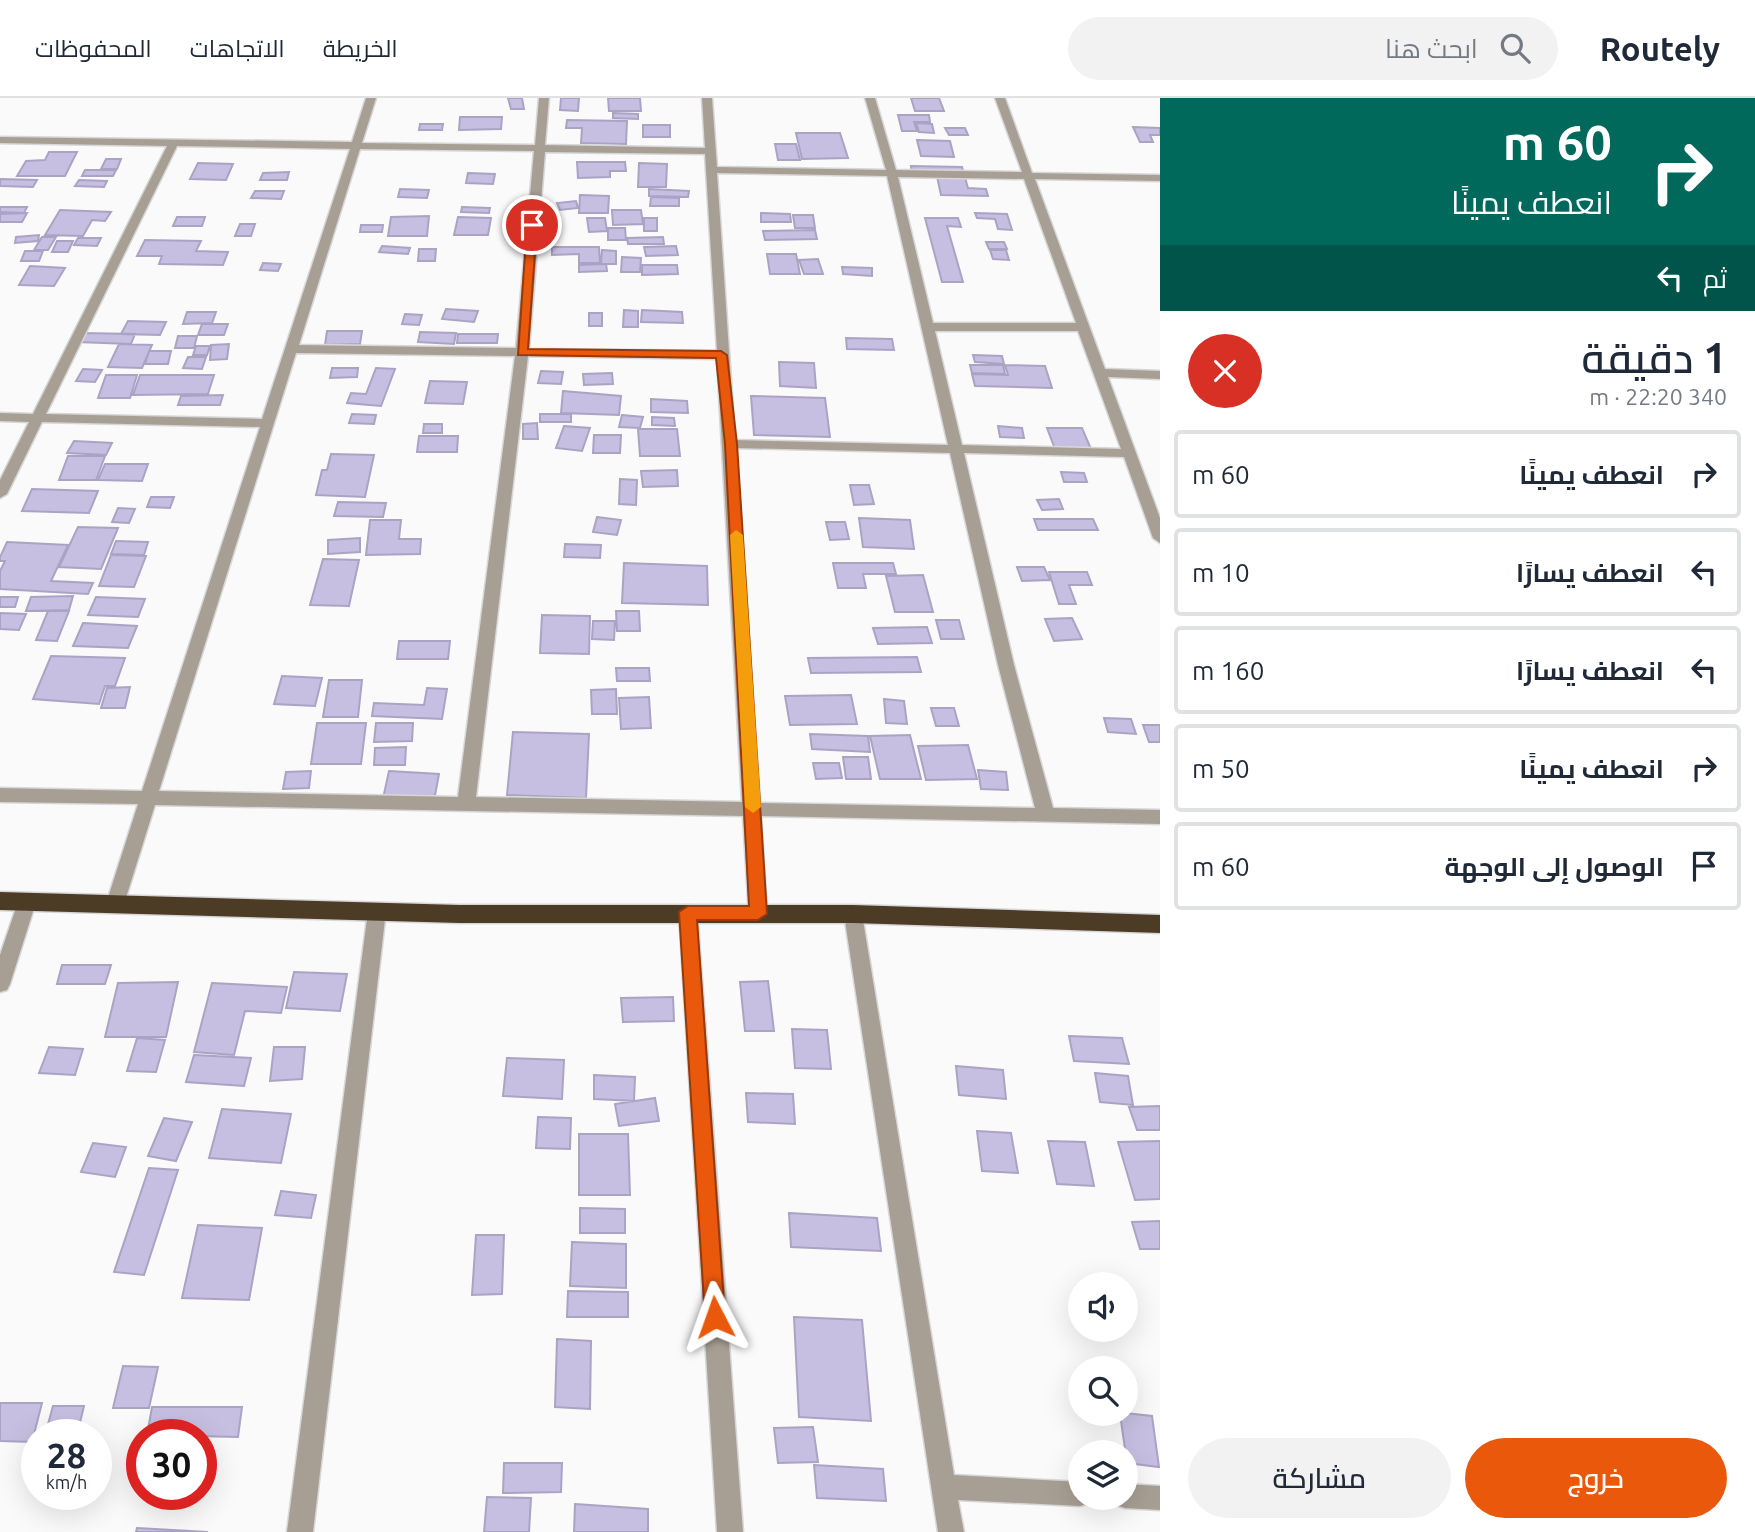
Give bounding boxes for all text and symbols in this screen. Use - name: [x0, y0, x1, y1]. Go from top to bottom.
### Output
- search box: [1068, 17, 1558, 80]
- icon: search: [1496, 29, 1534, 67]
- text: Routely: [1600, 30, 1720, 67]
- text: ابحث هنا: [1385, 34, 1478, 63]
- text: المحفوظات: [35, 35, 152, 62]
- text: الاتجاهات: [190, 35, 285, 62]
- text: الخريطة: [323, 35, 398, 62]
- text: 60 m: [1503, 114, 1612, 169]
- icon: right: [1636, 126, 1727, 217]
- text: انعطف يمينًا: [1451, 184, 1612, 220]
- pin: [502, 195, 562, 255]
- icon: arrive: [513, 206, 551, 244]
- icon: left: [1651, 259, 1689, 297]
- text: ثم: [1703, 264, 1727, 293]
- button: close: [1188, 334, 1262, 408]
- text: 1 دقيقة: [1581, 334, 1727, 381]
- text: 340 m · 22:20: [1589, 384, 1727, 409]
- icon: right: [1685, 455, 1723, 493]
- text: 60 m: [1192, 460, 1250, 489]
- text: انعطف يمينًا: [1519, 460, 1664, 489]
- icon: left: [1685, 553, 1723, 591]
- text: 10 m: [1192, 558, 1250, 587]
- text: انعطف يسارًا: [1516, 558, 1664, 587]
- icon: left: [1685, 651, 1723, 689]
- text: 160 m: [1192, 656, 1264, 685]
- text: انعطف يسارًا: [1516, 656, 1664, 685]
- icon: right: [1685, 749, 1723, 787]
- text: 50 m: [1192, 754, 1250, 783]
- text: انعطف يمينًا: [1519, 754, 1664, 783]
- icon: arrive: [1685, 847, 1723, 885]
- text: 60 m: [1192, 852, 1250, 881]
- text: الوصول إلى الوجهة: [1445, 852, 1664, 881]
- map controls: [1068, 1272, 1138, 1510]
- button: sound: [1068, 1272, 1138, 1342]
- position arrow: [678, 1280, 752, 1354]
- button: search: [1068, 1356, 1138, 1426]
- speed limit sign: 30: [126, 1419, 217, 1510]
- text: 28: [47, 1435, 86, 1475]
- button: مشاركة: [1188, 1438, 1451, 1518]
- button: خروج: [1465, 1438, 1727, 1518]
- button: layers: [1068, 1440, 1138, 1510]
- text: km/h: [46, 1472, 87, 1492]

